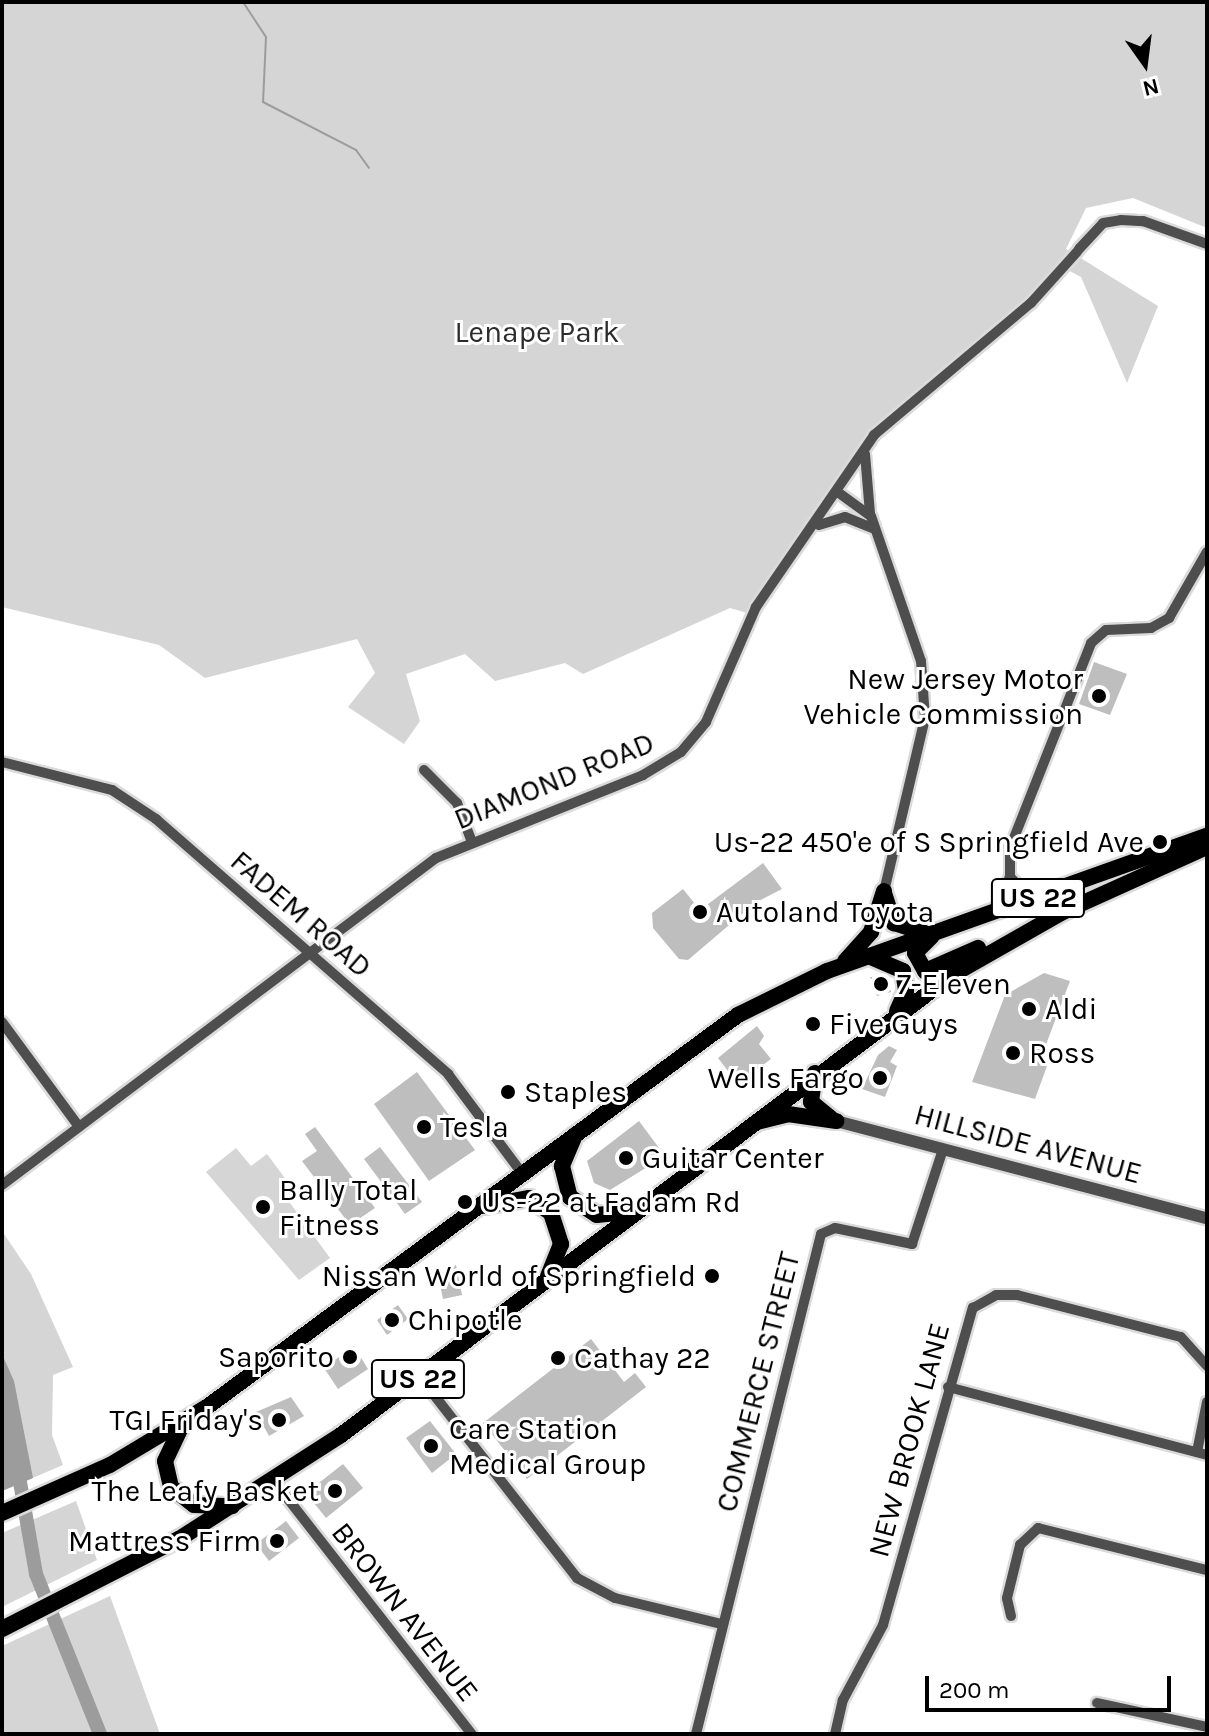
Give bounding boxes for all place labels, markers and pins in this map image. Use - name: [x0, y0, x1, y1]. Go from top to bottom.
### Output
- place label: New Jersey Motor Vehicle Commission: [803, 661, 1083, 732]
- marker: New Jersey Motor Vehicle Commission: [1090, 687, 1108, 705]
- place label: Us-22 450'e of S Springfield Ave: [714, 824, 1144, 860]
- marker: Us-22 450'e of S Springfield Ave: [1151, 833, 1169, 851]
- place label: Autoland Toyota: [716, 894, 934, 930]
- marker: Autoland Toyota: [691, 903, 709, 921]
- place label: 7-Eleven: [897, 966, 1011, 1002]
- marker: 7-Eleven: [872, 975, 890, 993]
- place label: Aldi: [1045, 991, 1097, 1027]
- marker: Aldi: [1020, 1000, 1038, 1018]
- place label: Five Guys: [829, 1006, 958, 1042]
- marker: Five Guys: [804, 1015, 822, 1033]
- place label: Ross: [1029, 1035, 1095, 1071]
- marker: Ross: [1004, 1044, 1022, 1062]
- place label: Wells Fargo: [708, 1060, 864, 1096]
- marker: Wells Fargo: [871, 1069, 889, 1087]
- place label: Staples: [524, 1074, 627, 1110]
- marker: Staples: [499, 1083, 517, 1101]
- place label: Tesla: [440, 1109, 509, 1145]
- marker: Tesla: [415, 1118, 433, 1136]
- place label: Guitar Center: [642, 1140, 824, 1176]
- marker: Guitar Center: [617, 1149, 635, 1167]
- place label: Bally Total Fitness: [279, 1172, 417, 1242]
- place label: Us-22 at Fadam Rd: [481, 1184, 741, 1220]
- marker: Us-22 at Fadam Rd: [456, 1193, 474, 1211]
- marker: Bally Total Fitness: [254, 1198, 272, 1216]
- place label: Nissan World of Springfield: [322, 1258, 696, 1294]
- marker: Nissan World of Springfield: [703, 1267, 721, 1285]
- place label: Chipotle: [408, 1302, 522, 1338]
- marker: Chipotle: [383, 1311, 401, 1329]
- place label: Saporito: [218, 1339, 334, 1375]
- place label: Cathay 22: [574, 1340, 711, 1376]
- marker: Saporito: [341, 1348, 359, 1366]
- marker: Cathay 22: [549, 1349, 567, 1367]
- place label: TGI Friday's: [110, 1402, 263, 1438]
- marker: TGI Friday's: [270, 1411, 288, 1429]
- place label: Care Station Medical Group: [449, 1411, 646, 1482]
- marker: Care Station Medical Group: [420, 1435, 442, 1457]
- place label: The Leafy Basket: [92, 1473, 319, 1509]
- marker: The Leafy Basket: [326, 1482, 344, 1500]
- place label: Mattress Firm: [68, 1523, 261, 1559]
- marker: Mattress Firm: [268, 1532, 286, 1550]

